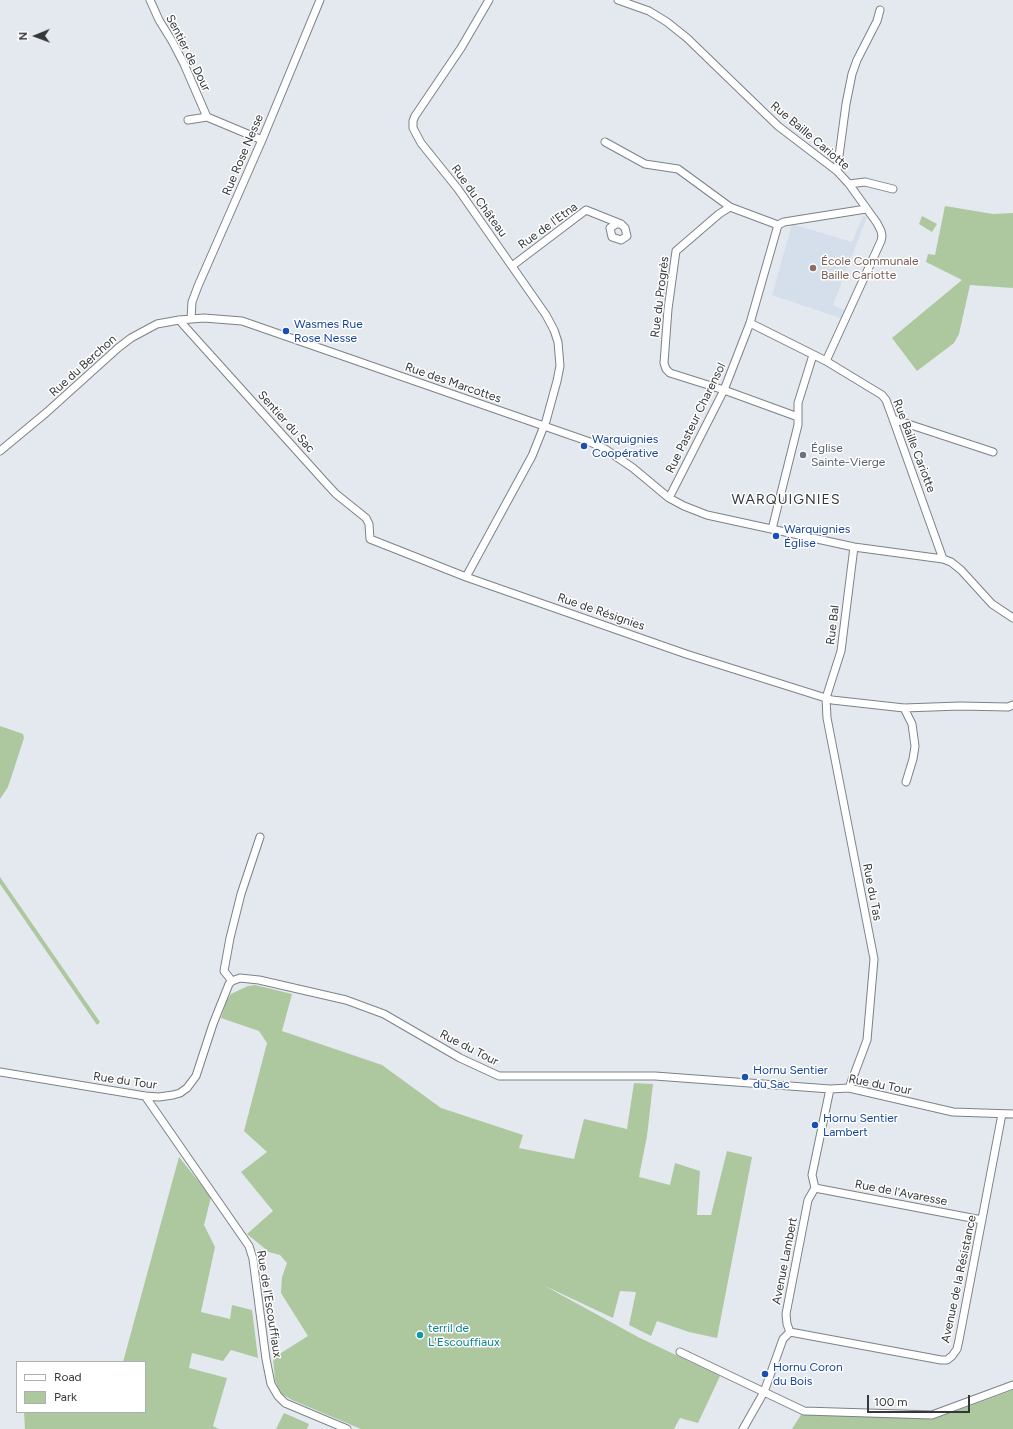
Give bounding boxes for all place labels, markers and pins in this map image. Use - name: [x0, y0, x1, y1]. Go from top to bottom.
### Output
- place label: École Communale Baille Cariotte: [821, 254, 918, 282]
- marker: École Communale Baille Cariotte: [808, 263, 818, 273]
- place label: Wasmes Rue Rose Nesse: [294, 317, 363, 345]
- marker: Wasmes Rue Rose Nesse: [281, 326, 291, 336]
- place label: Warquignies Coopérative: [592, 432, 658, 460]
- marker: Warquignies Coopérative: [579, 441, 589, 451]
- place label: Église Sainte-Vierge: [811, 441, 885, 469]
- marker: Église Sainte-Vierge: [798, 450, 808, 460]
- place label: Warquignies Église: [784, 522, 850, 550]
- marker: Warquignies Église: [771, 531, 781, 541]
- place label: Hornu Sentier du Sac: [753, 1063, 828, 1091]
- marker: Hornu Sentier du Sac: [740, 1072, 750, 1082]
- place label: Hornu Sentier Lambert: [823, 1111, 898, 1139]
- marker: Hornu Sentier Lambert: [810, 1120, 820, 1130]
- place label: terril de L'Escouffiaux: [428, 1321, 500, 1349]
- marker: terril de L'Escouffiaux: [415, 1330, 425, 1340]
- place label: Hornu Coron du Bois: [773, 1360, 843, 1388]
- marker: Hornu Coron du Bois: [760, 1369, 770, 1379]

